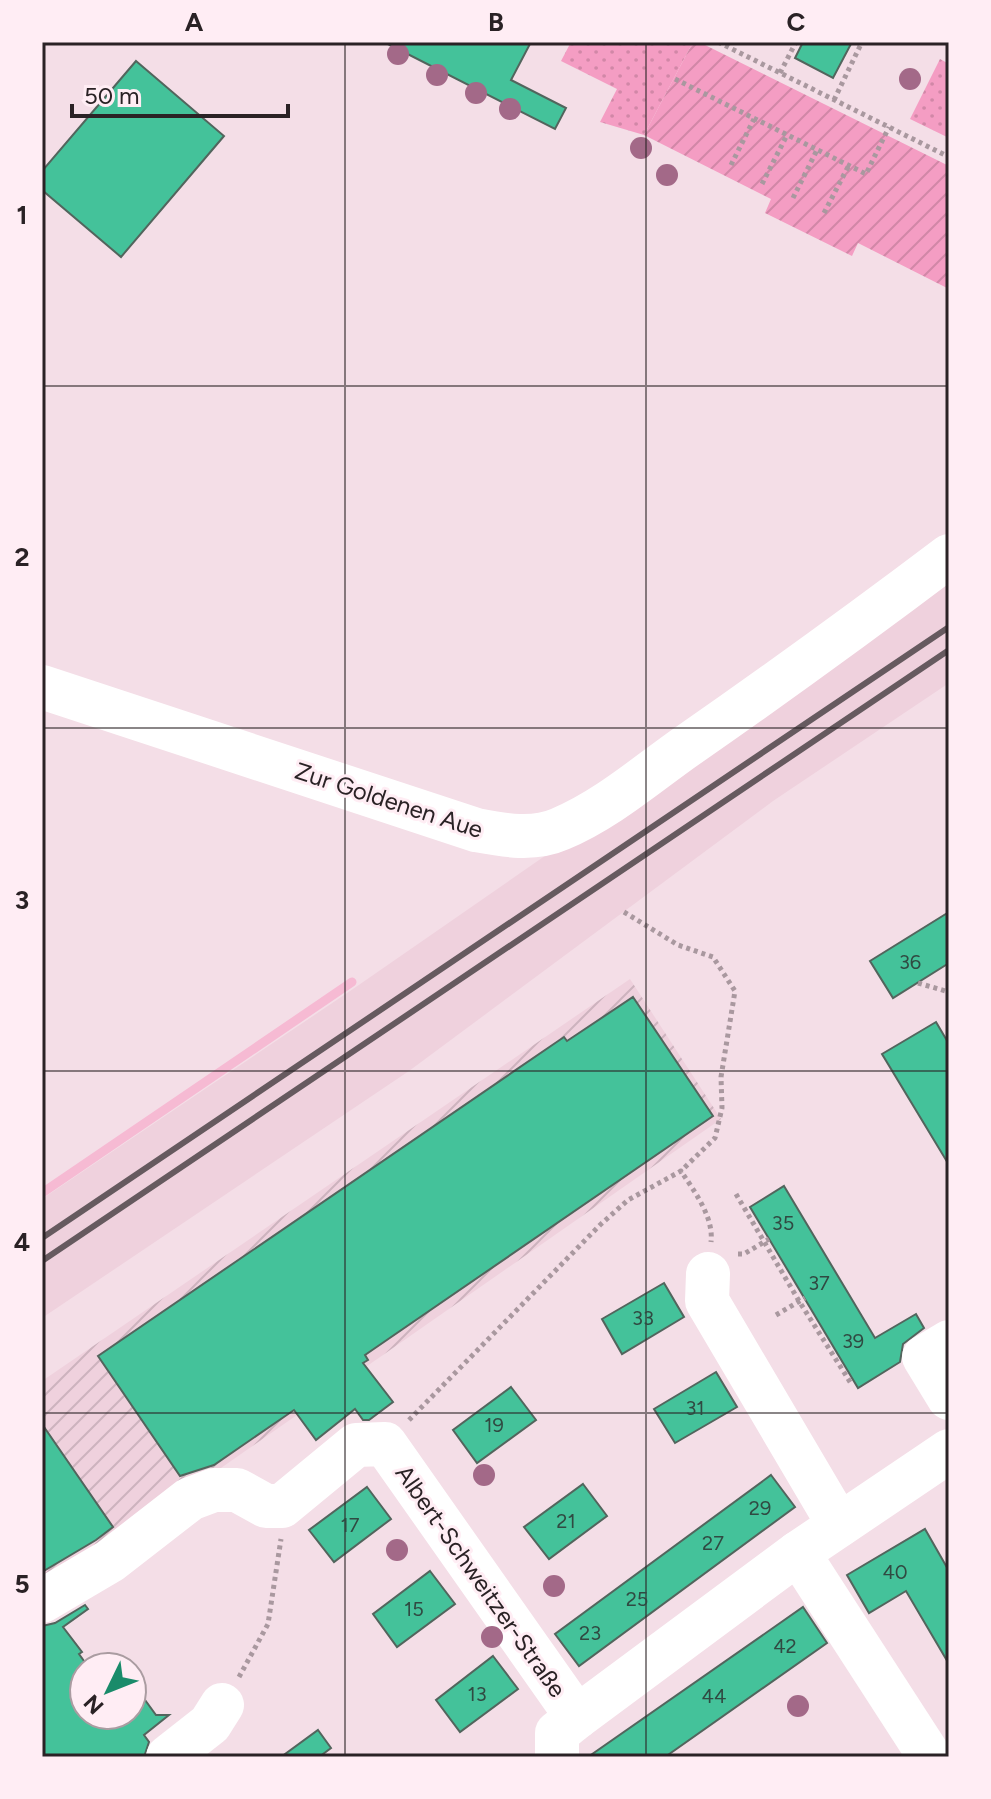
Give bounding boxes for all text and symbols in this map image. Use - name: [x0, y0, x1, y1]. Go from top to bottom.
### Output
- text: A: [185, 6, 204, 38]
- text: B: [488, 6, 504, 38]
- text: C: [787, 6, 806, 38]
- scale bar: [72, 68, 288, 118]
- text: 50 m: [84, 81, 140, 110]
- text: 1: [17, 199, 27, 231]
- text: 2: [14, 541, 30, 573]
- street label: Zur Goldenen Aue: [291, 756, 487, 844]
- text: 3: [15, 884, 29, 916]
- house number: 36: [899, 950, 921, 974]
- house number: 35: [772, 1211, 794, 1235]
- text: 4: [14, 1226, 30, 1258]
- house number: 37: [808, 1271, 830, 1295]
- house number: 33: [632, 1306, 654, 1330]
- house number: 39: [842, 1329, 864, 1353]
- house number: 31: [685, 1396, 705, 1420]
- house number: 19: [484, 1413, 504, 1437]
- street label: Albert-Schweitzer-Straße: [390, 1459, 572, 1703]
- house number: 29: [749, 1496, 771, 1520]
- house number: 21: [556, 1509, 576, 1533]
- house number: 17: [341, 1513, 360, 1537]
- house number: 27: [702, 1531, 724, 1555]
- house number: 40: [882, 1560, 908, 1584]
- text: 5: [14, 1568, 30, 1600]
- house number: 25: [626, 1587, 648, 1611]
- house number: 15: [404, 1597, 424, 1621]
- house number: 23: [579, 1621, 601, 1645]
- house number: 42: [773, 1634, 797, 1658]
- north arrow: [68, 1651, 148, 1731]
- house number: 13: [467, 1682, 487, 1706]
- house number: 44: [702, 1684, 726, 1708]
- text: N: [78, 1689, 109, 1720]

